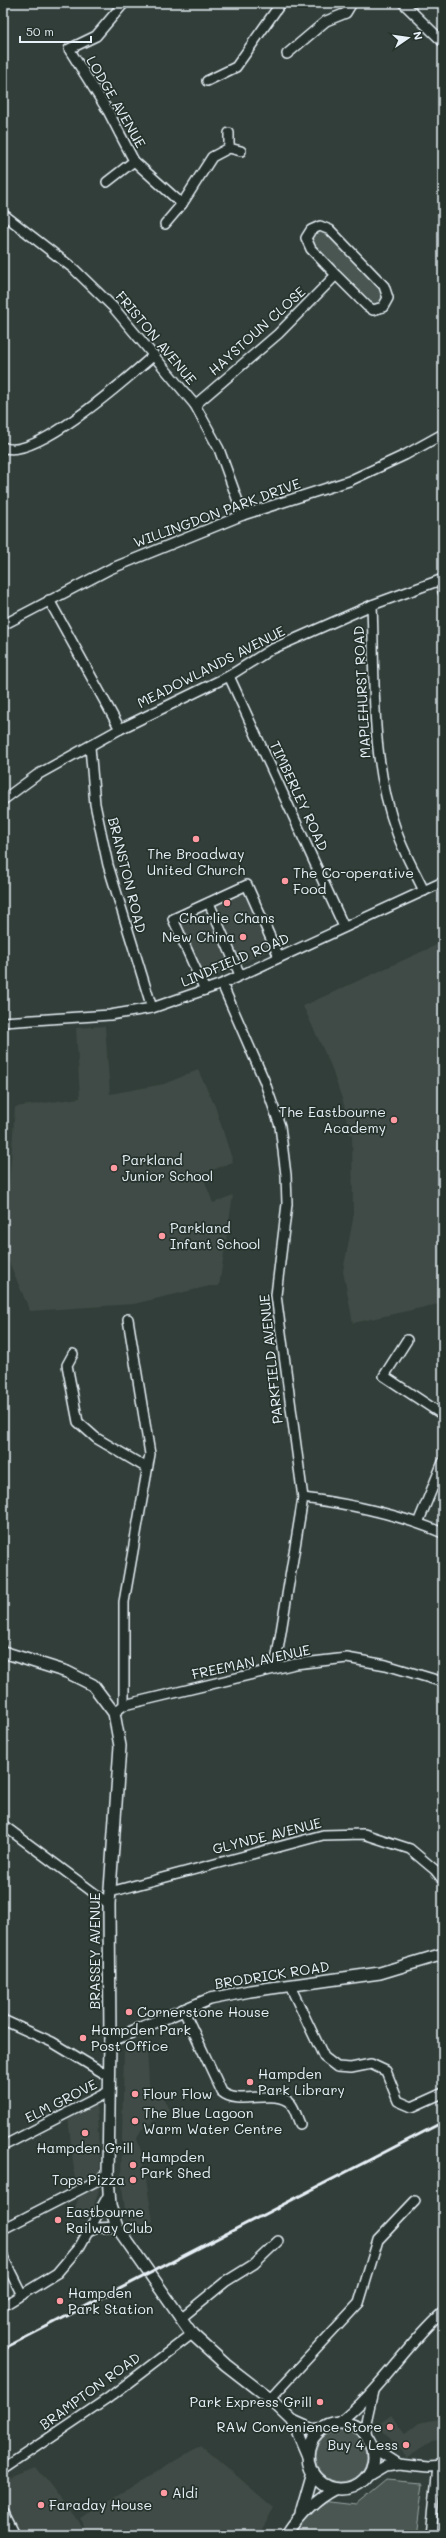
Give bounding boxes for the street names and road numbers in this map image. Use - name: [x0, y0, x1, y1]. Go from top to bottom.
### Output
- street label: LODGE AVENUE: [82, 52, 150, 151]
- street label: HAYSTOUN CLOSE: [204, 282, 309, 379]
- street label: FRISTON AVENUE: [112, 287, 201, 389]
- street label: WILLINGDON PARK DRIVE: [131, 473, 303, 552]
- street label: MEADOWLANDS AVENUE: [134, 621, 288, 712]
- street label: MAPLEHURST ROAD: [349, 625, 374, 759]
- street label: TIMBERLEY ROAD: [266, 738, 333, 854]
- street label: BRANSTON ROAD: [104, 815, 151, 935]
- street label: LINDFIELD ROAD: [178, 928, 292, 991]
- street label: PARKFIELD AVENUE: [254, 1293, 287, 1425]
- street label: FREEMAN AVENUE: [190, 1640, 312, 1683]
- street label: GLYNDE AVENUE: [210, 1813, 323, 1858]
- street label: BRASSEY AVENUE: [85, 1892, 104, 2010]
- street label: BRODRICK ROAD: [213, 1956, 331, 1993]
- street label: ELM GROVE: [21, 2074, 100, 2127]
- street label: BRAMPTON ROAD: [36, 2348, 144, 2434]

